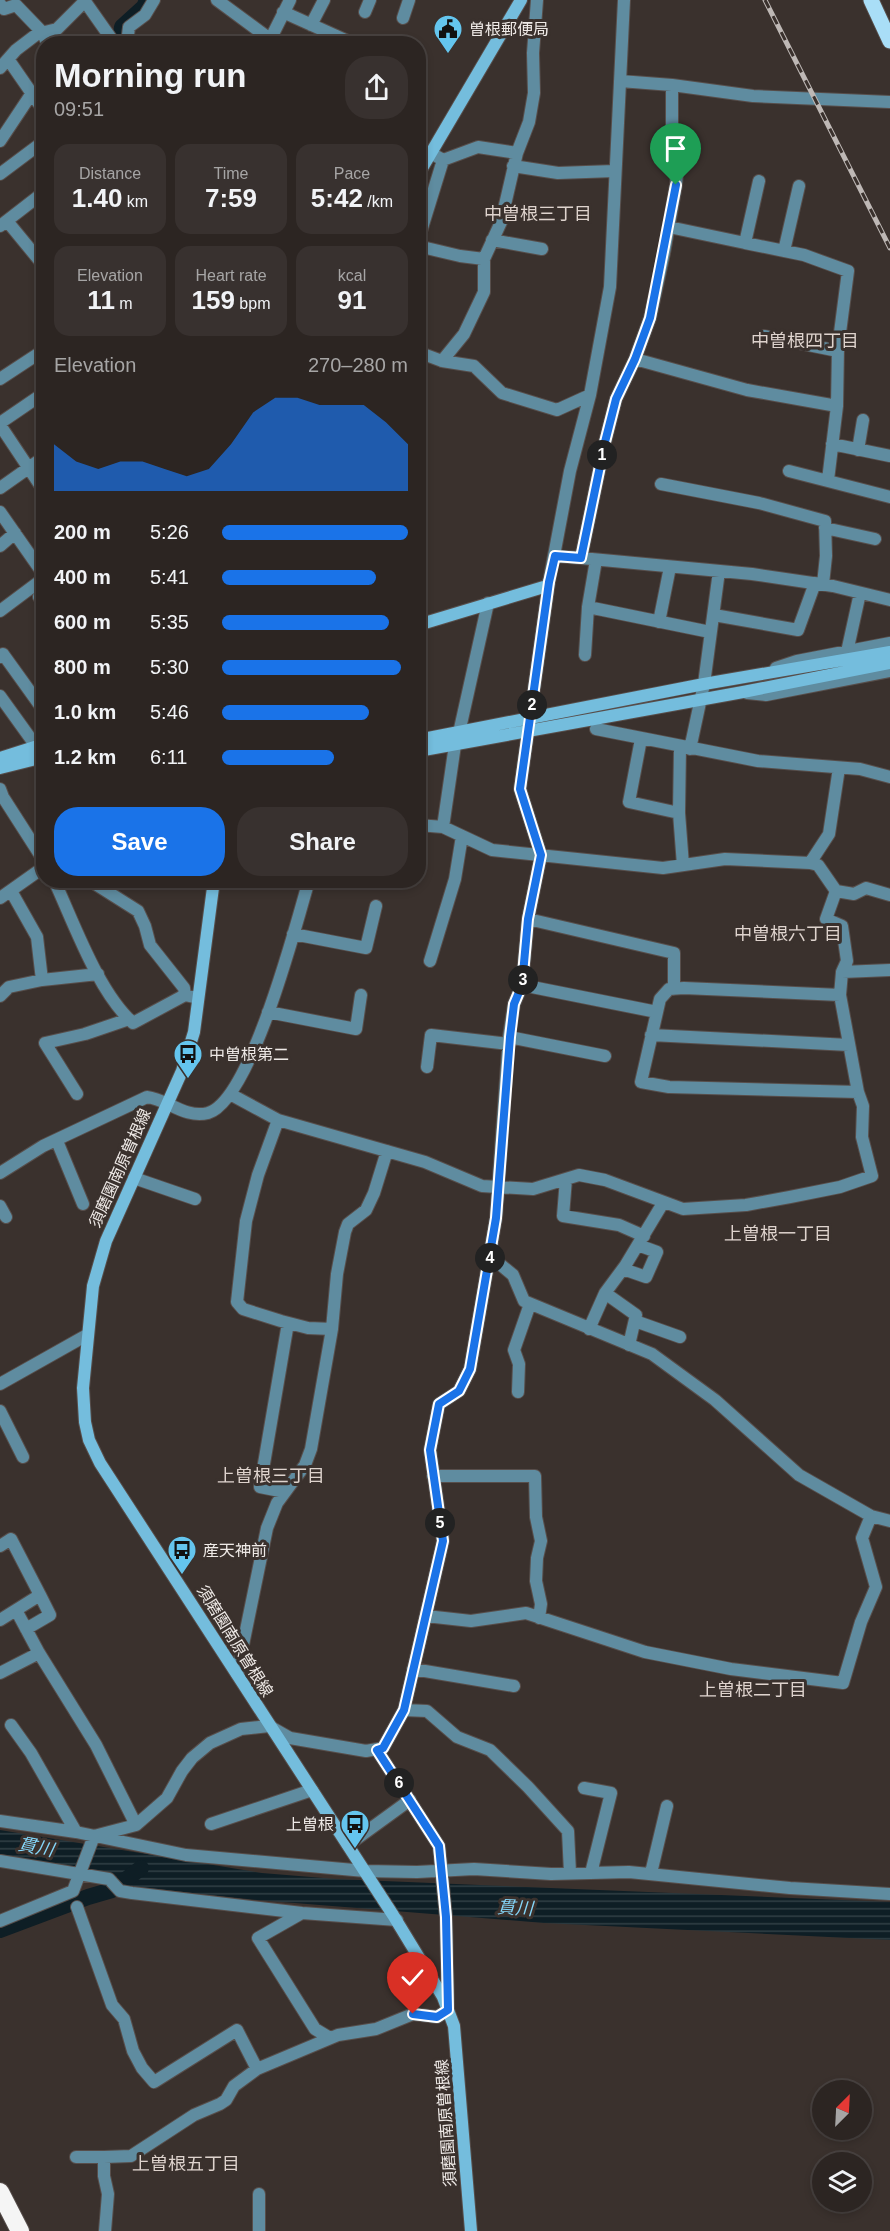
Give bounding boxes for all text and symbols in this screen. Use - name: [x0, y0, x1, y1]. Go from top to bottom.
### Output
- public building icon: 曽根郵便局: [432, 13, 464, 55]
- place label: 曽根郵便局: [469, 21, 549, 38]
- button: share: [345, 56, 408, 119]
- text: Morning run: [54, 57, 246, 94]
- text: 09:51: [54, 98, 104, 120]
- pin: [650, 123, 701, 185]
- icon: arrive: [659, 132, 692, 165]
- text: Distance: [79, 165, 141, 182]
- text: Time: [214, 165, 248, 182]
- text: Pace: [334, 165, 370, 182]
- text: 1.40: [72, 183, 122, 213]
- text: 7:59: [205, 183, 257, 213]
- text: 5:42: [311, 183, 363, 213]
- text: km: [122, 193, 148, 210]
- text: /km: [363, 193, 393, 210]
- district label: 中曽根三丁目: [484, 204, 592, 224]
- text: Elevation: [77, 267, 143, 284]
- text: Heart rate: [195, 267, 267, 284]
- text: kcal: [338, 267, 366, 284]
- text: 11: [87, 285, 115, 315]
- text: 159: [192, 285, 235, 315]
- text: 91: [338, 285, 366, 315]
- text: m: [115, 295, 133, 312]
- text: bpm: [235, 295, 270, 312]
- district label: 中曽根四丁目: [751, 331, 859, 351]
- text: Elevation: [54, 354, 136, 376]
- text: 270–280 m: [308, 354, 408, 376]
- pin: 1: [587, 440, 617, 470]
- text: 1: [598, 446, 606, 463]
- text: 200 m: [54, 521, 111, 543]
- text: 5:26: [150, 521, 189, 543]
- text: 400 m: [54, 566, 111, 588]
- text: 5:41: [150, 566, 189, 588]
- text: 600 m: [54, 611, 111, 633]
- text: 5:35: [150, 611, 189, 633]
- text: 800 m: [54, 656, 111, 678]
- text: 5:30: [150, 656, 189, 678]
- pin: 2: [517, 690, 547, 720]
- text: 2: [528, 696, 536, 713]
- text: 1.0 km: [54, 701, 116, 723]
- text: 5:46: [150, 701, 189, 723]
- text: 1.2 km: [54, 746, 116, 768]
- text: 6:11: [150, 746, 187, 768]
- button: Save: [54, 807, 225, 876]
- button: Share: [237, 807, 408, 876]
- district label: 中曽根六丁目: [734, 924, 842, 944]
- pin: 3: [508, 965, 538, 995]
- text: 3: [519, 971, 527, 988]
- bus stop icon: 中曽根第二: [172, 1038, 204, 1080]
- place label: 中曽根第二: [209, 1046, 289, 1063]
- street label: 須磨園南原曽根線: [86, 1106, 154, 1230]
- district label: 上曽根一丁目: [724, 1224, 832, 1244]
- pin: 4: [475, 1243, 505, 1273]
- text: 4: [486, 1249, 494, 1266]
- district label: 上曽根三丁目: [217, 1466, 325, 1486]
- pin: 5: [425, 1508, 455, 1538]
- text: 5: [436, 1514, 444, 1531]
- bus stop icon: 産天神前: [166, 1534, 198, 1576]
- place label: 産天神前: [203, 1542, 267, 1559]
- street label: 須磨園南原曽根線: [194, 1582, 276, 1700]
- district label: 上曽根二丁目: [699, 1680, 807, 1700]
- pin: 6: [384, 1768, 414, 1798]
- text: 6: [395, 1774, 403, 1791]
- bus stop icon: 上曽根: [339, 1808, 371, 1850]
- place label: 上曽根: [286, 1816, 334, 1833]
- water label: 貫川: [16, 1834, 58, 1861]
- water label: 貫川: [497, 1897, 535, 1919]
- pin: [387, 1952, 438, 2014]
- icon: check: [396, 1961, 429, 1994]
- street label: 須磨園南原曽根線: [433, 2059, 459, 2187]
- north arrow: [812, 2080, 872, 2140]
- map controls: [812, 2080, 872, 2212]
- button: layers: [812, 2152, 872, 2212]
- district label: 上曽根五丁目: [132, 2154, 240, 2174]

